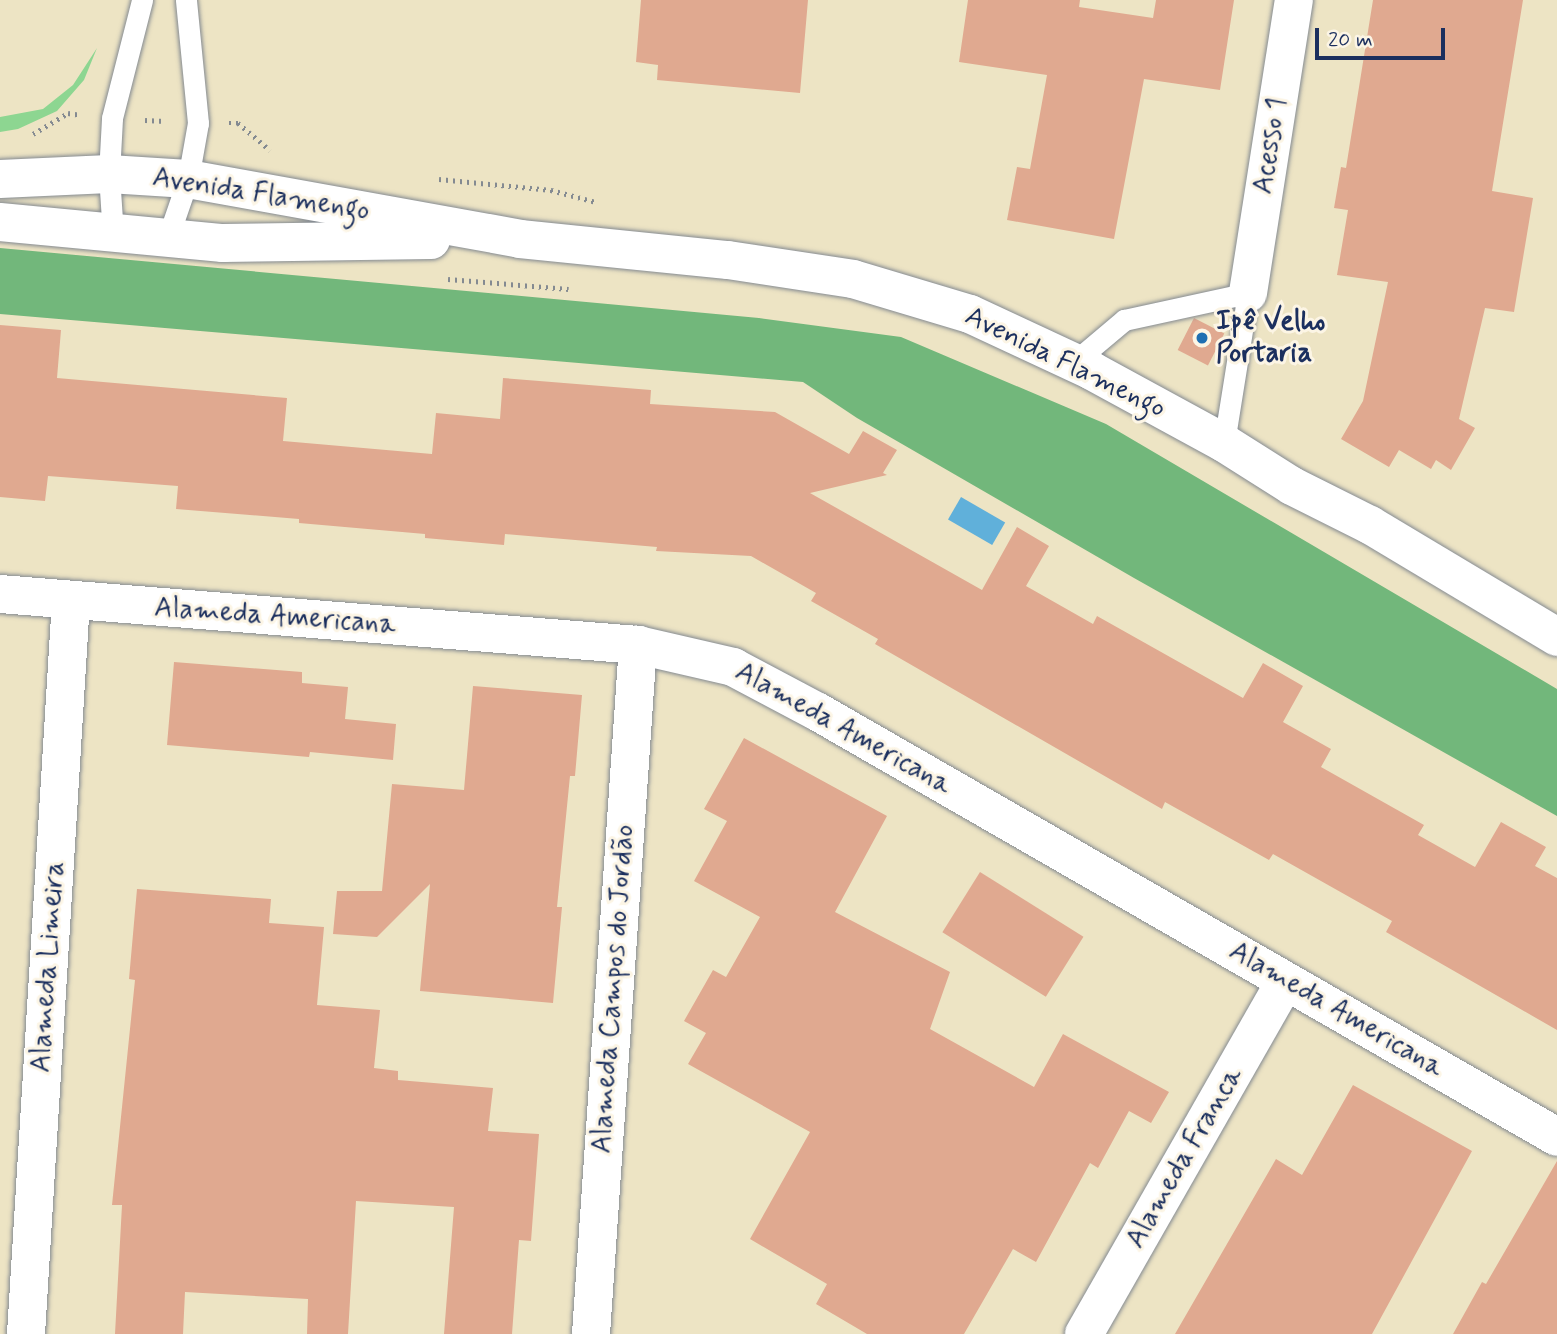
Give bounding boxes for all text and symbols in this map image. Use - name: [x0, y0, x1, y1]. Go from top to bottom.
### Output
- scale bar: [1319, 14, 1448, 58]
- text: 20 m: [1328, 26, 1373, 54]
- street label: Acesso 1: [1247, 96, 1295, 196]
- street label: Avenida Flamengo: [151, 161, 371, 229]
- street label: Avenida Flamengo: [960, 300, 1170, 426]
- place label: Ipê Velho Portaria: [1216, 305, 1325, 371]
- marker: Ipê Velho Portaria: [1194, 330, 1210, 346]
- street label: Alameda Americana: [154, 592, 396, 642]
- street label: Alameda Americana: [730, 656, 956, 802]
- street label: Alameda Campos do Jordão: [586, 823, 642, 1155]
- street label: Alameda Limeira: [25, 860, 73, 1074]
- street label: Alameda Americana: [1224, 935, 1448, 1085]
- street label: Alameda Franca: [1120, 1062, 1250, 1254]

